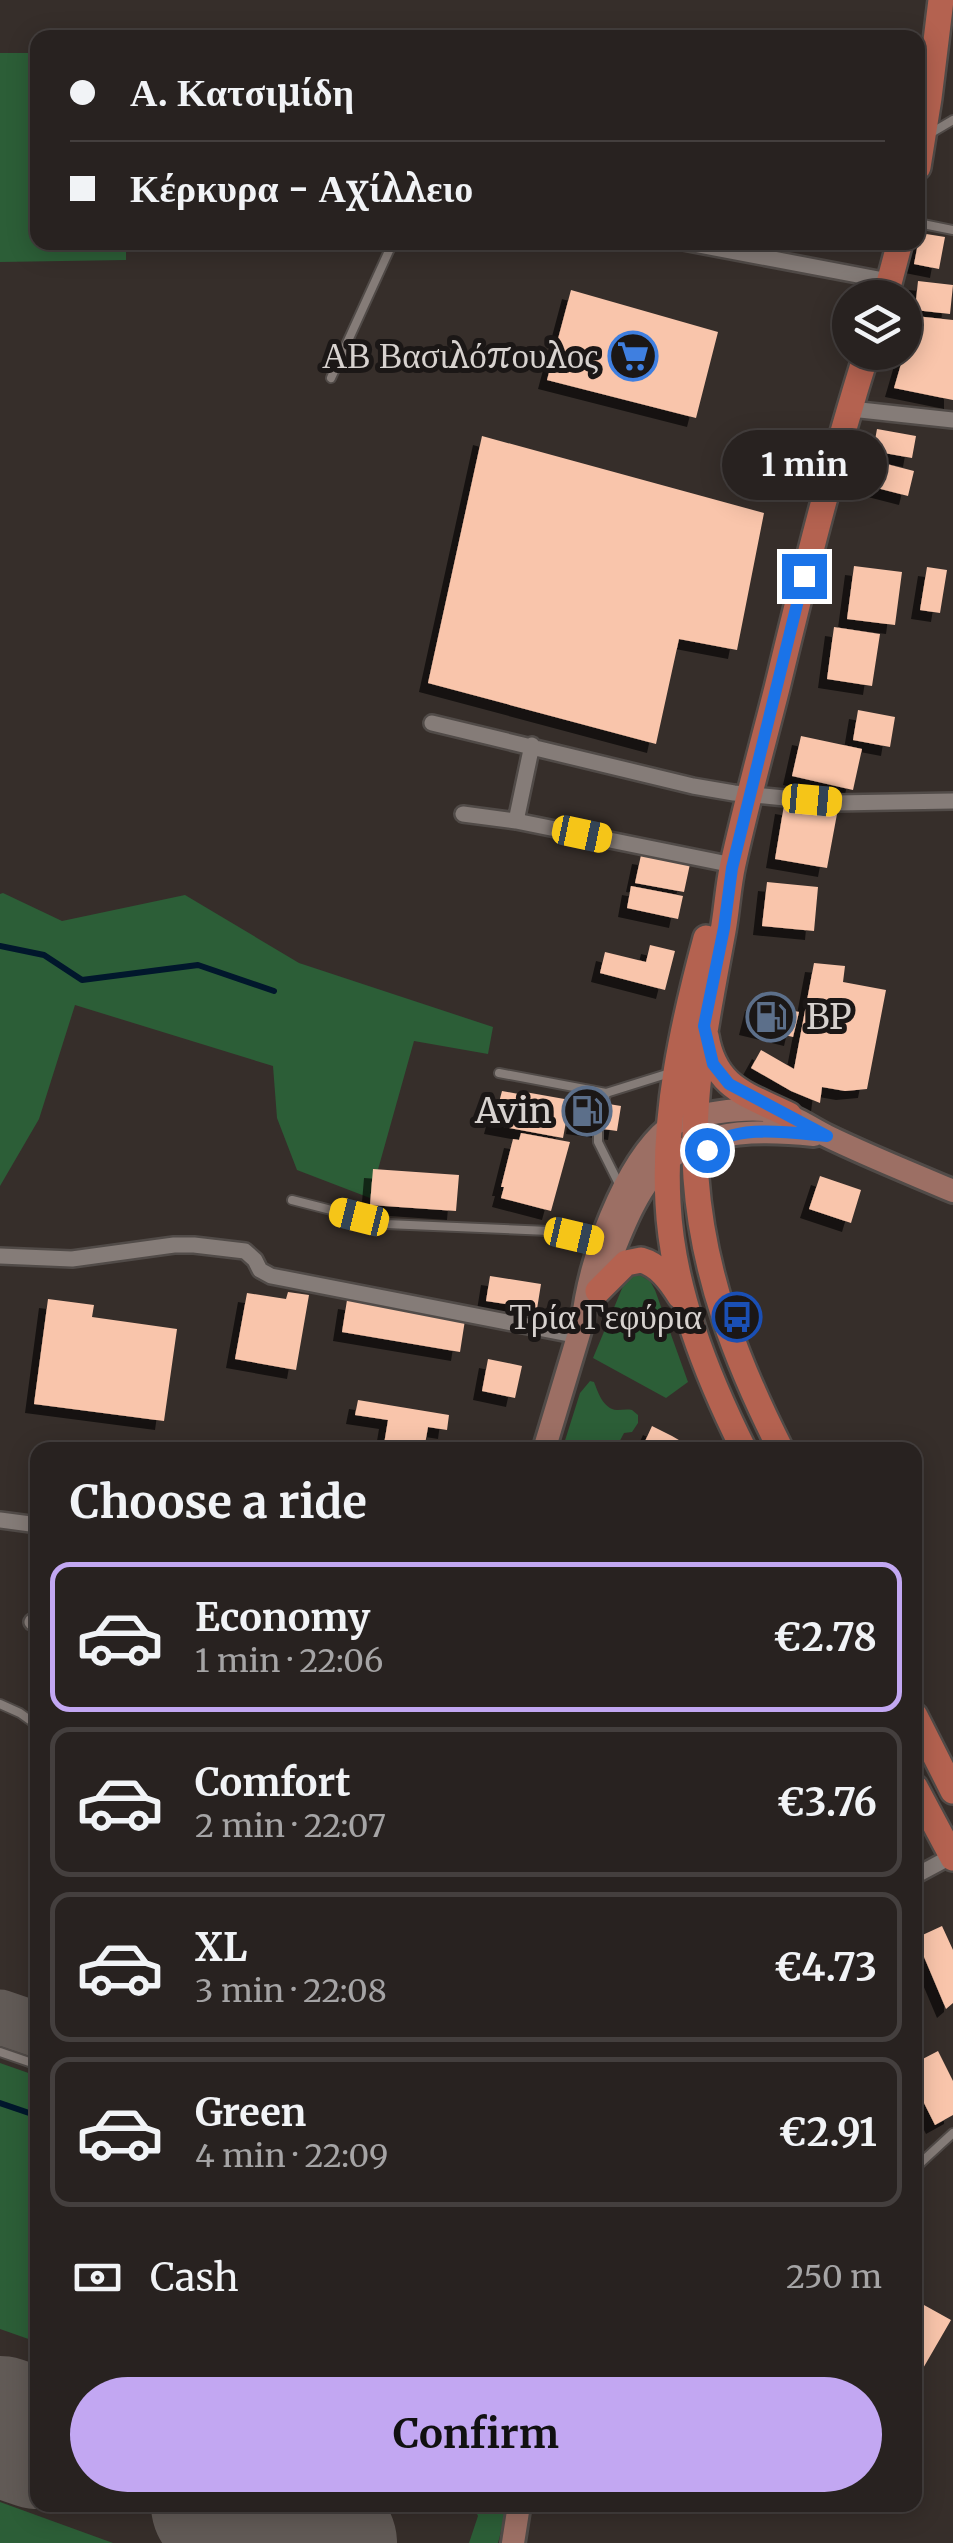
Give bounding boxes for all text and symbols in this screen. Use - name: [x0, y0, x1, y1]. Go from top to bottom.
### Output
- text: Α. Κατσιμίδη: [130, 69, 354, 116]
- text: Κέρκυρα - Αχίλλειο: [130, 165, 473, 212]
- map controls: [832, 280, 922, 370]
- button: layers: [832, 280, 922, 370]
- supermarket icon: ΑΒ Βασιλόπουλος: [607, 330, 659, 382]
- place label: ΑΒ Βασιλόπουλος: [322, 334, 598, 378]
- callout: 1 min: [722, 431, 886, 501]
- text: 1 min: [761, 445, 848, 485]
- route end: [782, 554, 827, 599]
- car: [781, 782, 843, 818]
- car: [550, 813, 614, 855]
- fuel station icon: BP: [745, 991, 797, 1043]
- place label: BP: [806, 995, 851, 1039]
- fuel station icon: Avin: [561, 1085, 613, 1137]
- place label: Avin: [474, 1089, 552, 1133]
- route start: [685, 1128, 730, 1173]
- car: [326, 1195, 392, 1239]
- car: [541, 1215, 607, 1257]
- bus stop icon: Τρία Γεφύρια: [711, 1291, 763, 1343]
- place label: Τρία Γεφύρια: [509, 1295, 702, 1339]
- text: Choose a ride: [70, 1474, 367, 1530]
- icon: car: [75, 1592, 165, 1682]
- text: Economy: [195, 1594, 370, 1641]
- text: €2.78: [773, 1614, 877, 1661]
- text: 1 min · 22:06: [195, 1641, 383, 1681]
- icon: car: [75, 1757, 165, 1847]
- text: Comfort: [195, 1759, 351, 1806]
- text: €3.76: [776, 1779, 877, 1826]
- text: 2 min · 22:07: [195, 1806, 386, 1846]
- icon: car: [75, 1922, 165, 2012]
- text: XL: [195, 1924, 247, 1971]
- text: €4.73: [774, 1944, 877, 1991]
- text: 3 min · 22:08: [195, 1971, 387, 2011]
- icon: car: [75, 2087, 165, 2177]
- text: Green: [195, 2089, 306, 2136]
- text: €2.91: [778, 2109, 877, 2156]
- text: 4 min · 22:09: [195, 2136, 388, 2176]
- icon: cash: [70, 2250, 125, 2305]
- text: Cash: [150, 2254, 239, 2301]
- text: 250 m: [786, 2257, 882, 2297]
- button: Confirm: [70, 2377, 882, 2492]

